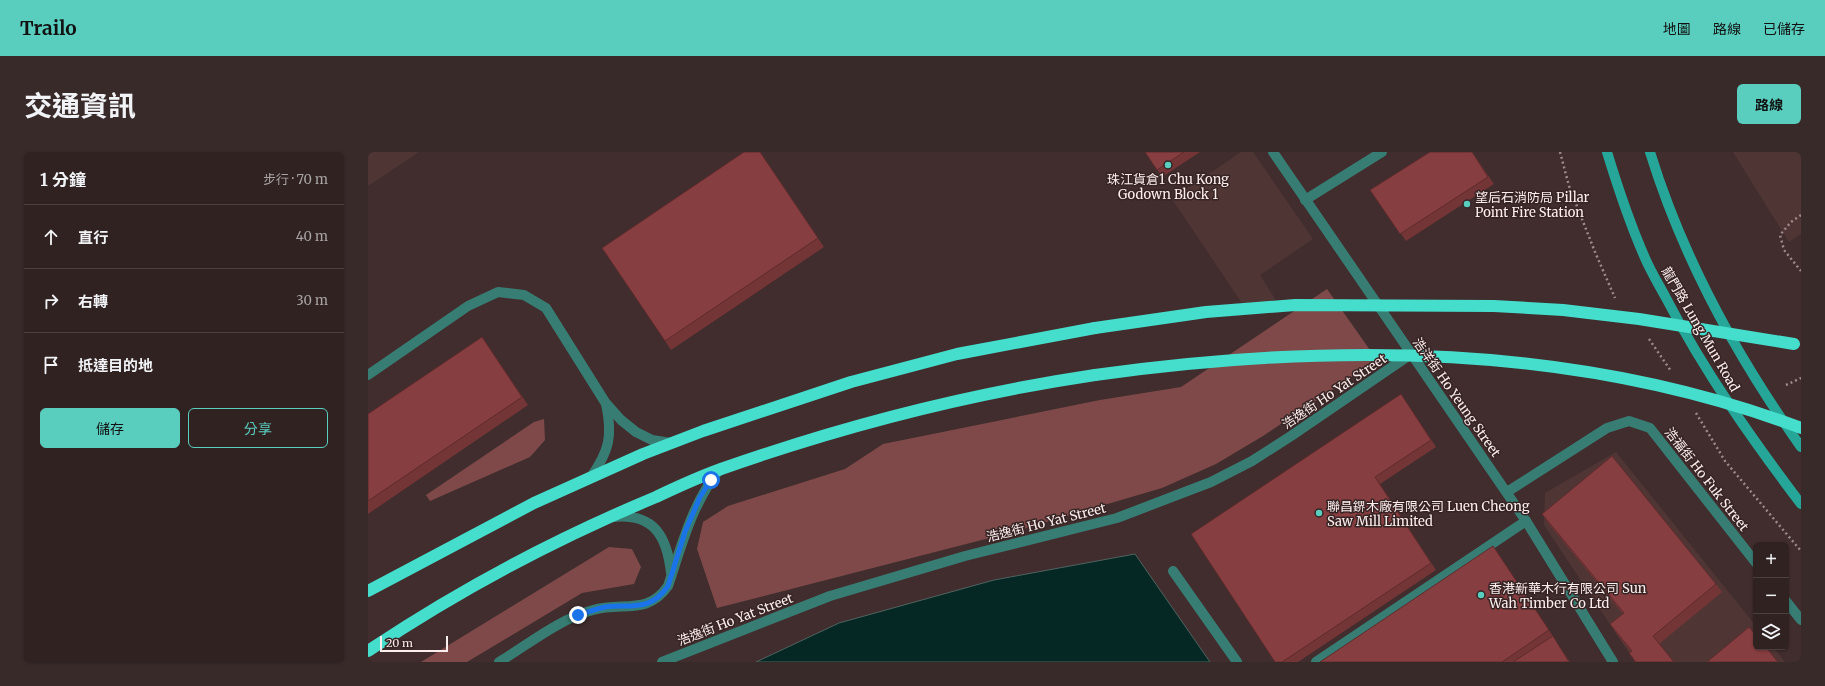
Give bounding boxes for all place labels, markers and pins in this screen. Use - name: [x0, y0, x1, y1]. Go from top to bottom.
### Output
- marker: 珠江貨倉1 Chu Kong Godown Block 1: [1163, 160, 1173, 170]
- place label: 珠江貨倉1 Chu Kong Godown Block 1: [1107, 171, 1229, 203]
- place label: 望后石消防局 Pillar Point Fire Station: [1475, 189, 1590, 221]
- marker: 望后石消防局 Pillar Point Fire Station: [1462, 199, 1472, 209]
- place label: 聯昌鎅木廠有限公司 Luen Cheong Saw Mill Limited: [1327, 498, 1530, 530]
- marker: 聯昌鎅木廠有限公司 Luen Cheong Saw Mill Limited: [1314, 508, 1324, 518]
- place label: 香港新華木行有限公司 Sun Wah Timber Co Ltd: [1488, 580, 1647, 612]
- marker: 香港新華木行有限公司 Sun Wah Timber Co Ltd: [1476, 590, 1486, 600]

